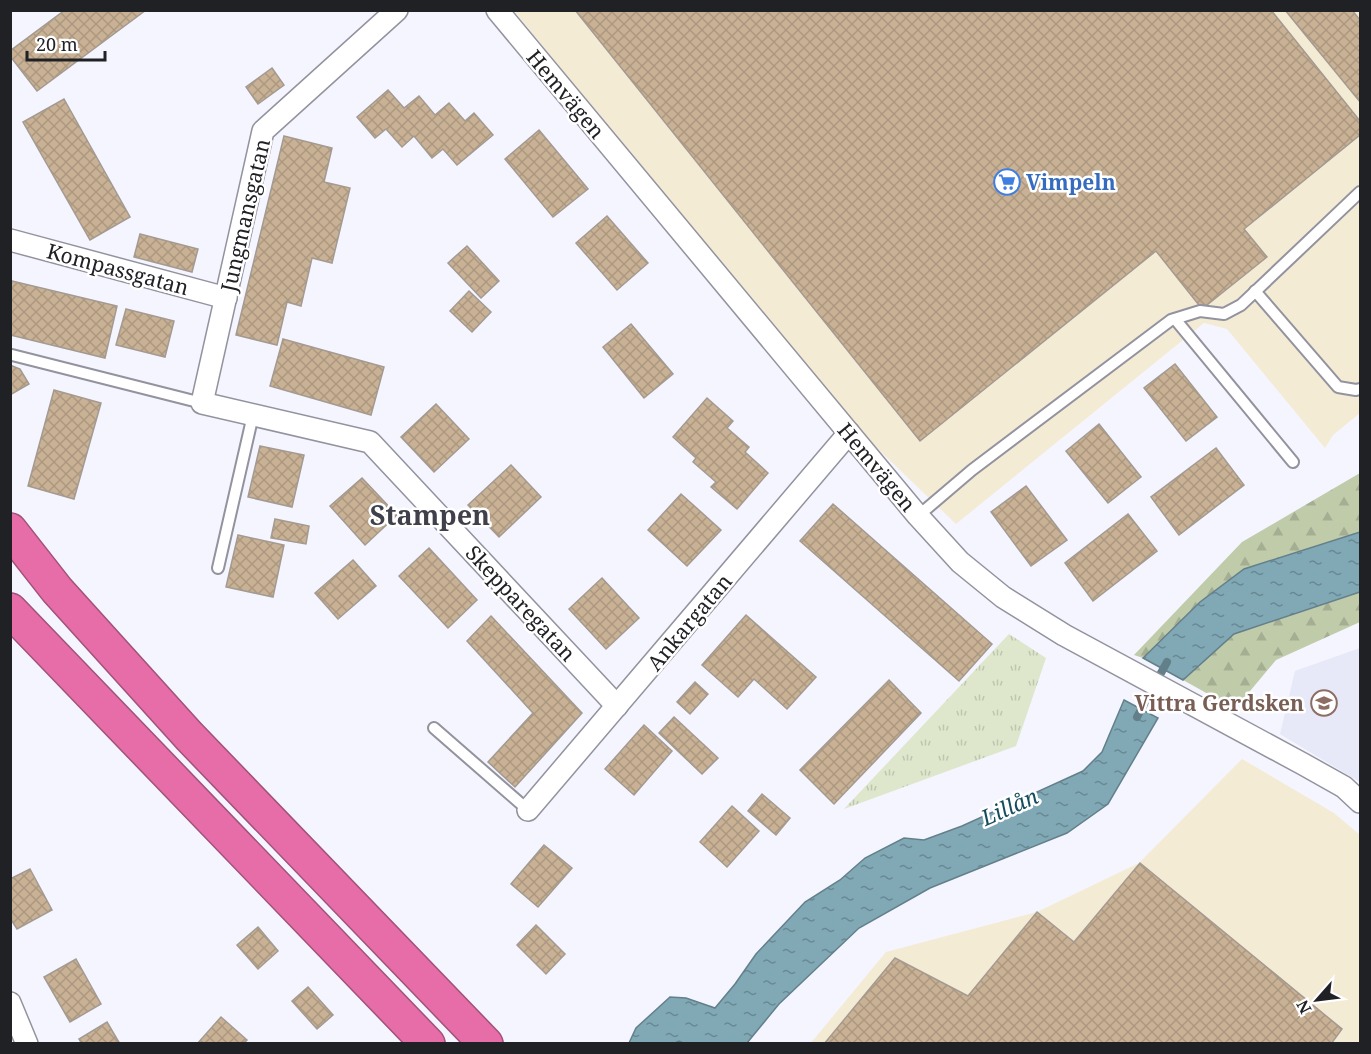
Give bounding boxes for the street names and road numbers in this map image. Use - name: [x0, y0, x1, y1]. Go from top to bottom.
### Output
- street label: Hemvägen: [521, 44, 611, 144]
- street label: Jungmansgatan: [214, 136, 276, 295]
- street label: Kompassgatan: [44, 237, 192, 301]
- street label: Hemvägen: [832, 417, 922, 517]
- street label: Skepparegatan: [460, 539, 582, 667]
- street label: Ankargatan: [640, 568, 738, 676]

